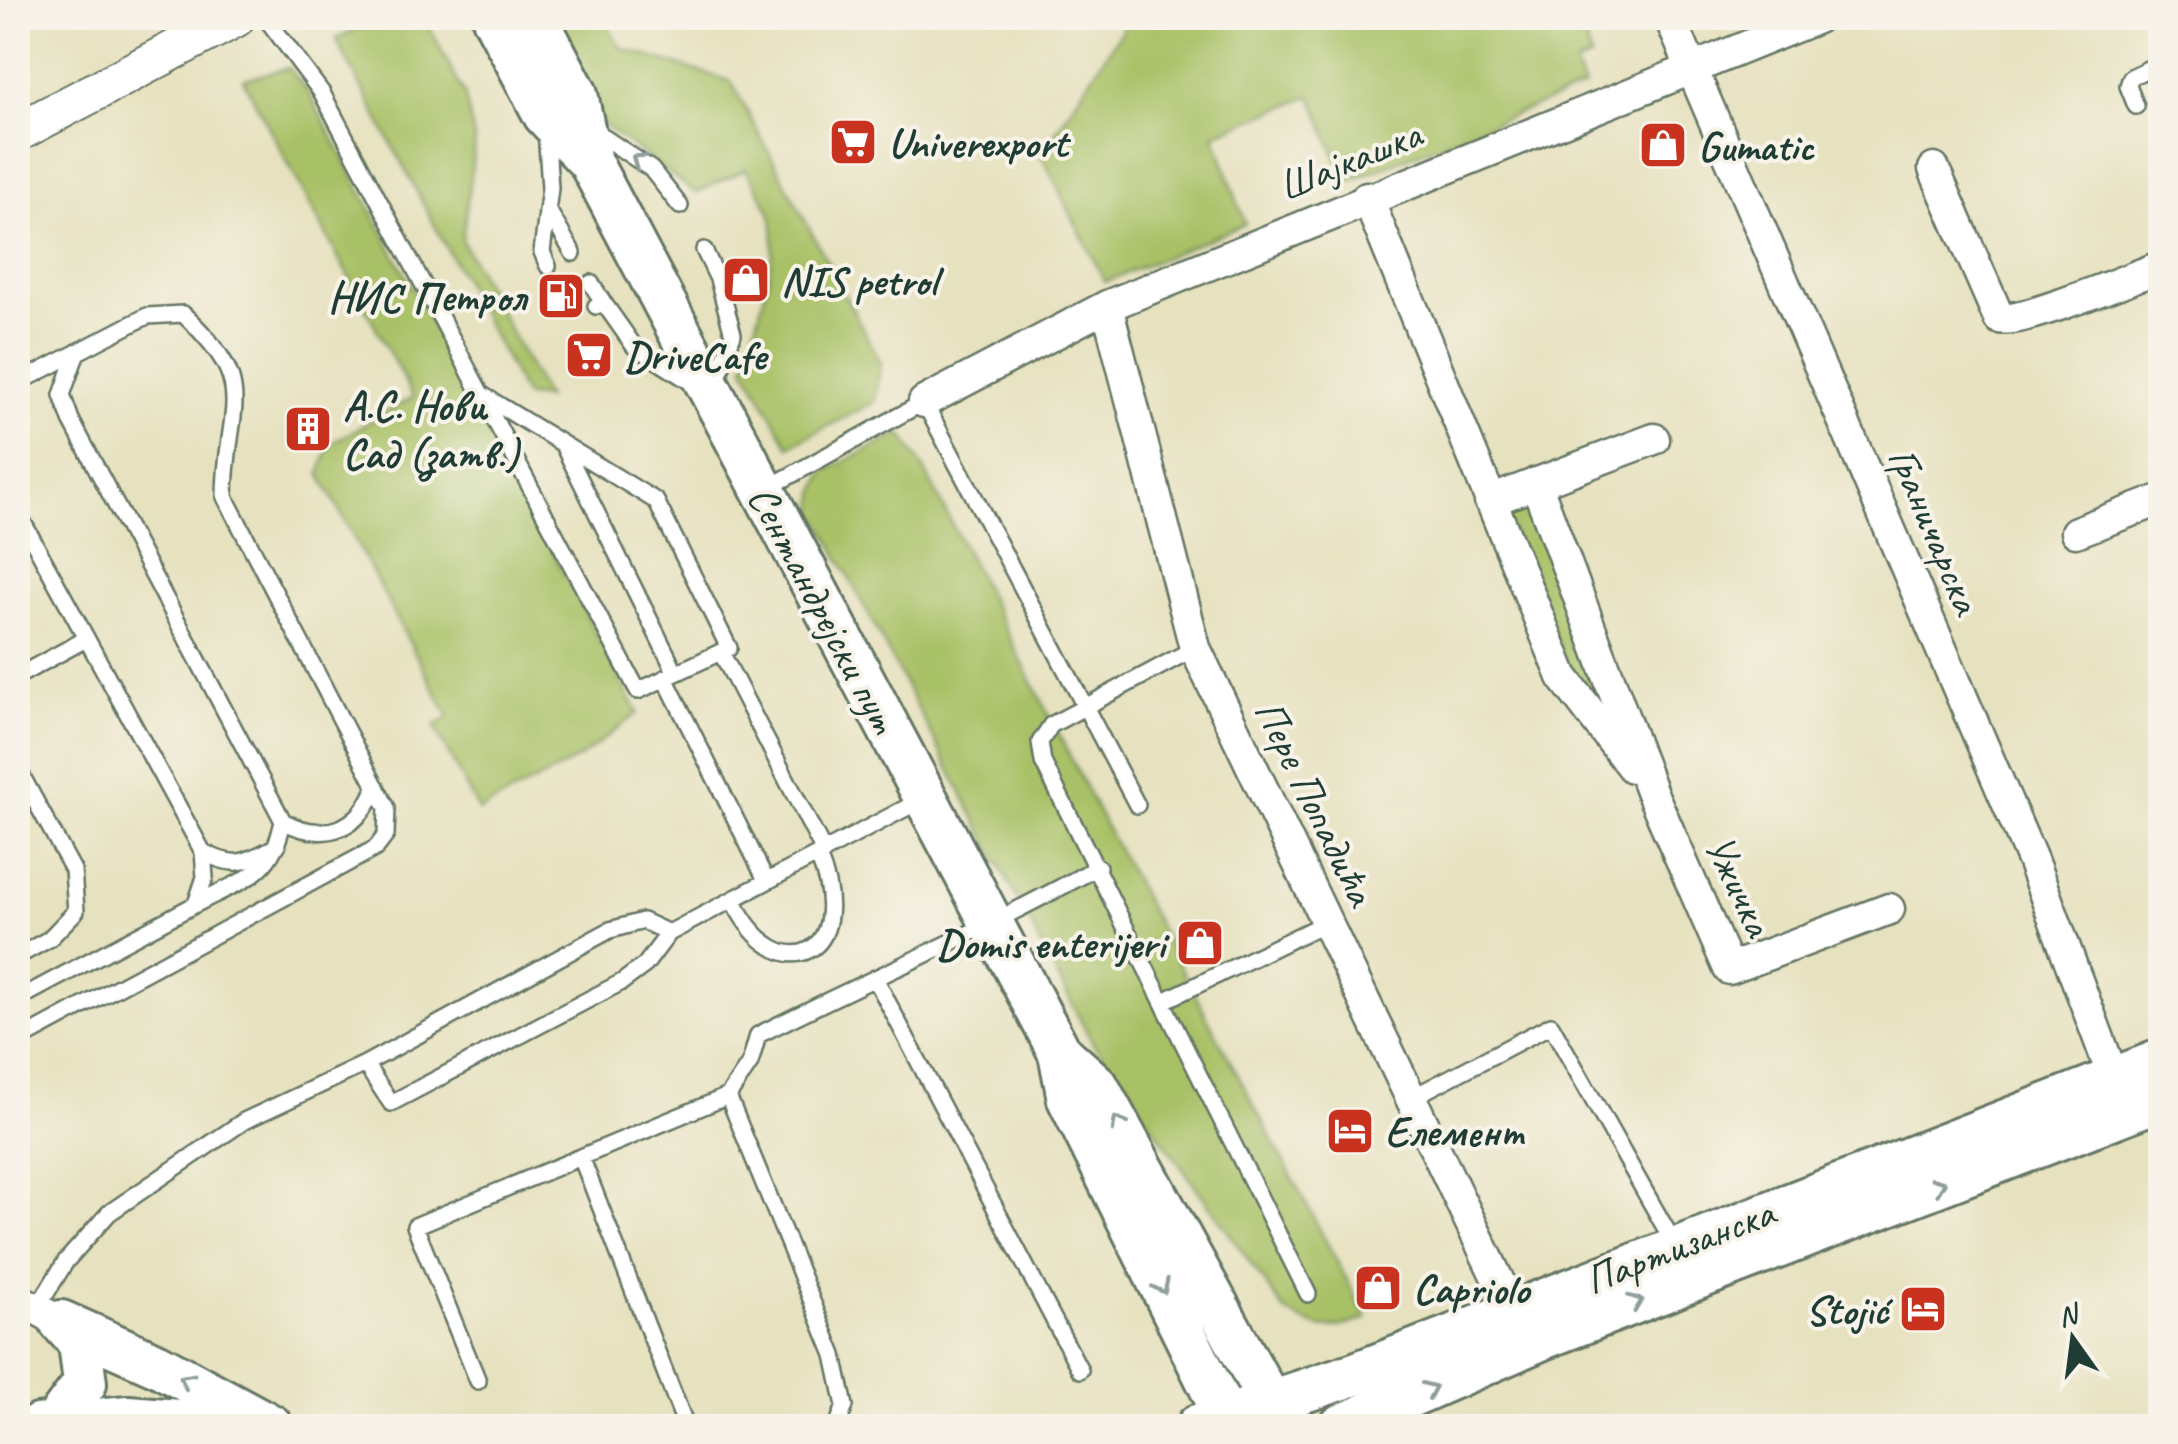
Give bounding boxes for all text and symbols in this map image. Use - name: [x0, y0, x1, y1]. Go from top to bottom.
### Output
- street label: Шајкашка: [1270, 107, 1432, 213]
- supermarket icon: Univerexport: [827, 116, 879, 168]
- place label: Univerexport: [888, 117, 1071, 170]
- shop icon: Gumatic: [1637, 119, 1689, 171]
- place label: Gumatic: [1698, 120, 1815, 173]
- one-way arrow: [631, 154, 649, 172]
- shop icon: NIS petrol: [720, 254, 772, 306]
- place label: NIS petrol: [781, 255, 945, 308]
- fuel station icon: НИС Петрол: [535, 270, 587, 322]
- place label: НИС Петрол: [328, 271, 529, 324]
- supermarket icon: DriveCafe: [563, 329, 615, 381]
- place label: DriveCafe: [624, 330, 769, 383]
- place label: А.С. Нови Сад (затв.): [343, 380, 522, 482]
- building icon: А.С. Нови Сад (затв.): [282, 403, 334, 455]
- street label: Граничарска: [1876, 439, 1994, 624]
- street label: Сентандрејски пут: [736, 476, 911, 743]
- street label: Пере Попадића: [1242, 691, 1388, 916]
- street label: Ужичка: [1692, 827, 1786, 947]
- shop icon: Domis enterijeri: [1174, 917, 1226, 969]
- place label: Domis enterijeri: [937, 918, 1171, 971]
- hotel icon: Елемент: [1324, 1105, 1376, 1157]
- place label: Елемент: [1385, 1106, 1526, 1159]
- one-way arrow: [1111, 1116, 1131, 1134]
- one-way arrow: [1930, 1177, 1947, 1197]
- street label: Партизанска: [1577, 1185, 1784, 1307]
- shop icon: Capriolo: [1352, 1262, 1404, 1314]
- place label: Capriolo: [1413, 1263, 1532, 1316]
- one-way arrow: [1149, 1277, 1169, 1295]
- hotel icon: Stojić: [1897, 1283, 1949, 1335]
- place label: Stojić: [1805, 1284, 1894, 1337]
- north arrow: [2023, 1289, 2123, 1389]
- one-way arrow: [1626, 1294, 1644, 1314]
- text: N: [2054, 1295, 2084, 1334]
- one-way arrow: [178, 1373, 196, 1392]
- one-way arrow: [1420, 1381, 1438, 1401]

